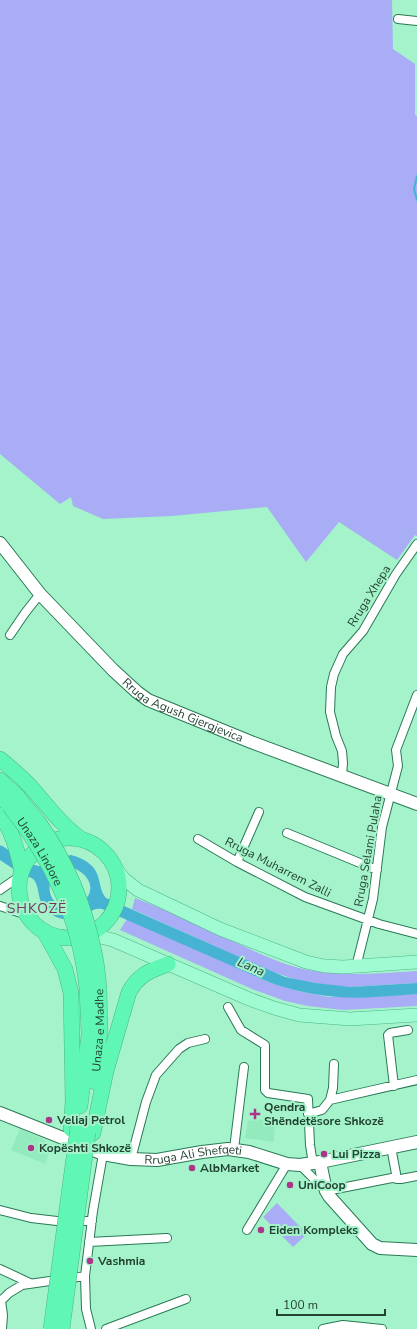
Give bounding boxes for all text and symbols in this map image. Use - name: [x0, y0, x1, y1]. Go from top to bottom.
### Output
- street label: Rruga Xhepa: [344, 562, 394, 630]
- street label: Rruga Agush Gjergjevica: [119, 674, 246, 746]
- street label: Rruga Selami Pulaha: [350, 794, 386, 908]
- street label: Unaza Lindore: [13, 814, 66, 889]
- street label: Rruga Muharrem Zalli: [222, 833, 334, 901]
- district label: SHKOZË: [7, 899, 67, 918]
- water label: Lana: [234, 953, 268, 981]
- street label: Unaza e Madhe: [88, 988, 108, 1072]
- place label: Qendra Shëndetësore Shkozë: [264, 1099, 384, 1129]
- marker: Qendra Shëndetësore Shkozë: [249, 1108, 261, 1120]
- place label: Veliaj Petrol: [56, 1112, 125, 1128]
- marker: Veliaj Petrol: [44, 1115, 54, 1125]
- place label: Kopështi Shkozë: [39, 1140, 132, 1156]
- street label: Rruga Ali Shefqeti: [144, 1141, 243, 1168]
- marker: Kopështi Shkozë: [26, 1143, 36, 1153]
- place label: Lui Pizza: [332, 1146, 381, 1162]
- marker: Lui Pizza: [319, 1149, 329, 1159]
- place label: AlbMarket: [200, 1160, 259, 1176]
- marker: AlbMarket: [187, 1163, 197, 1173]
- place label: UniCoop: [298, 1177, 346, 1193]
- marker: UniCoop: [285, 1180, 295, 1190]
- place label: Eiden Kompleks: [269, 1222, 358, 1238]
- marker: Eiden Kompleks: [256, 1225, 266, 1235]
- place label: Vashmia: [97, 1253, 145, 1269]
- marker: Vashmia: [85, 1256, 95, 1266]
- scale bar: [277, 1291, 385, 1317]
- text: 100 m: [283, 1297, 318, 1313]

